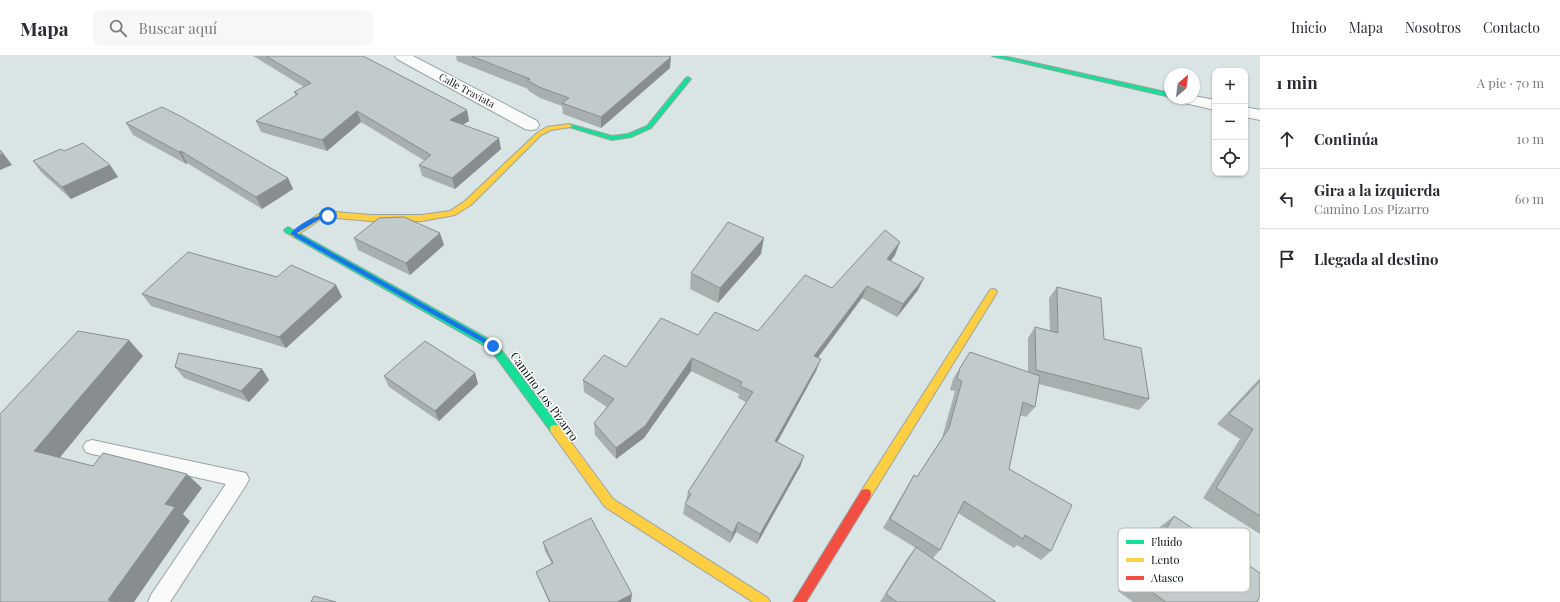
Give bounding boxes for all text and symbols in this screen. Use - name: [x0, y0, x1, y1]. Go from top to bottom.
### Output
- search box: [93, 10, 373, 46]
- text: Mapa: [20, 15, 69, 41]
- icon: search: [107, 17, 129, 39]
- text: Buscar aquí: [139, 18, 217, 38]
- text: Inicio: [1291, 18, 1327, 37]
- text: Mapa: [1349, 18, 1383, 37]
- text: Nosotros: [1405, 18, 1461, 37]
- text: Contacto: [1483, 18, 1540, 37]
- north arrow: [1164, 68, 1200, 104]
- map controls: [1212, 68, 1248, 176]
- button: +: [1212, 68, 1248, 104]
- street label: Calle Traviata: [436, 69, 498, 111]
- text: 1 min: [1276, 71, 1318, 93]
- text: A pie · 70 m: [1477, 74, 1544, 91]
- button: −: [1212, 104, 1248, 140]
- icon: ahead: [1276, 128, 1298, 150]
- text: Continúa: [1314, 129, 1378, 149]
- text: 10 m: [1517, 130, 1544, 147]
- button: locate: [1212, 140, 1248, 176]
- text: Gira a la izquierda: [1314, 180, 1440, 200]
- icon: left: [1276, 188, 1298, 210]
- text: 60 m: [1515, 190, 1544, 207]
- text: Camino Los Pizarro: [1314, 200, 1429, 217]
- route start: [319, 207, 337, 225]
- icon: arrive: [1276, 248, 1298, 270]
- text: Llegada al destino: [1314, 249, 1438, 269]
- route end: [484, 337, 502, 355]
- street label: Camino Los Pizarro: [507, 348, 583, 444]
- legend: [1118, 528, 1250, 592]
- text: Fluido: [1151, 534, 1182, 549]
- text: Lento: [1151, 552, 1180, 567]
- text: Atasco: [1150, 570, 1184, 585]

